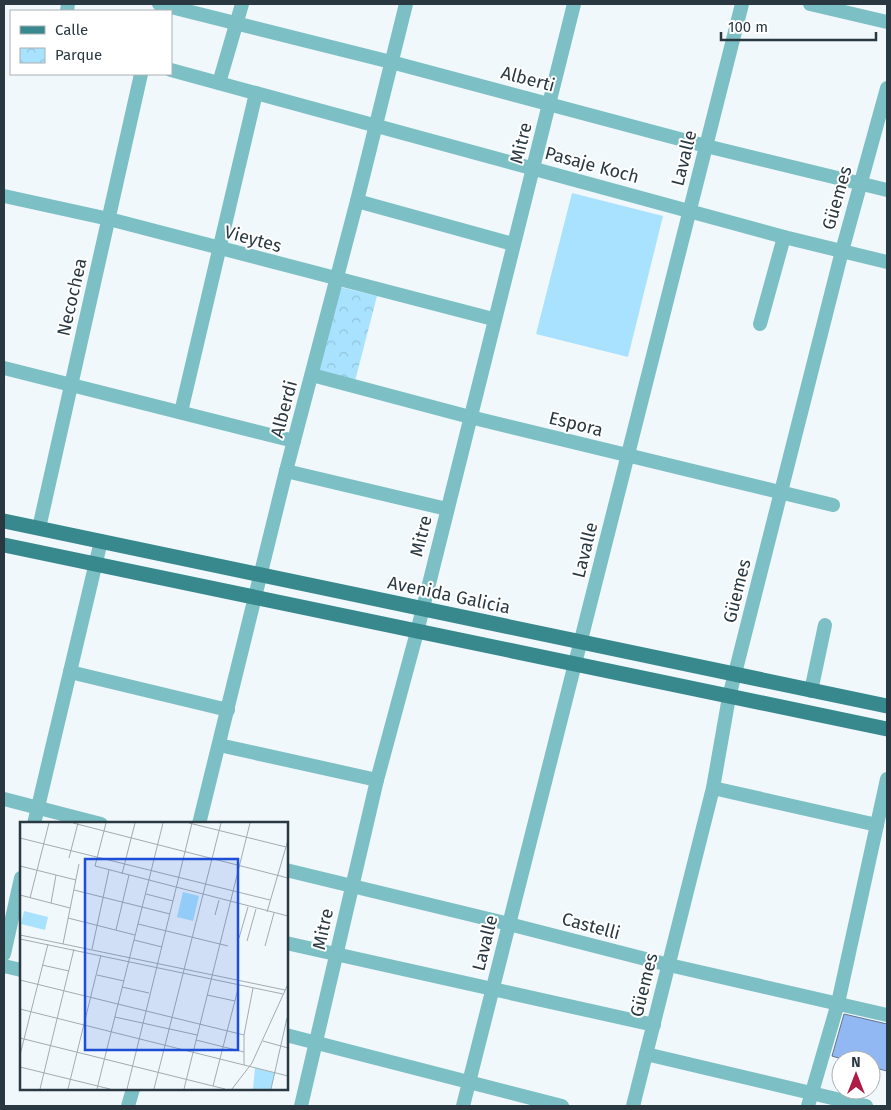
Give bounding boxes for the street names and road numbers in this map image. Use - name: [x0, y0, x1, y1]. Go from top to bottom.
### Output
- street label: Alberti: [499, 61, 557, 97]
- street label: Mitre: [505, 120, 537, 166]
- street label: Lavalle: [666, 128, 702, 188]
- street label: Pasaje Koch: [543, 142, 641, 188]
- street label: Güemes: [817, 164, 857, 232]
- street label: Vieytes: [222, 221, 284, 257]
- street label: Necochea: [52, 256, 92, 338]
- street label: Alberdi: [266, 378, 302, 440]
- street label: Espora: [547, 407, 605, 441]
- street label: Mitre: [405, 513, 437, 559]
- street label: Lavalle: [567, 520, 603, 580]
- street label: Güemes: [718, 557, 756, 625]
- street label: Avenida Galicia: [386, 571, 512, 619]
- street label: Mitre: [308, 906, 338, 952]
- street label: Castelli: [559, 908, 623, 944]
- street label: Lavalle: [467, 913, 503, 973]
- street label: Güemes: [625, 951, 663, 1019]

